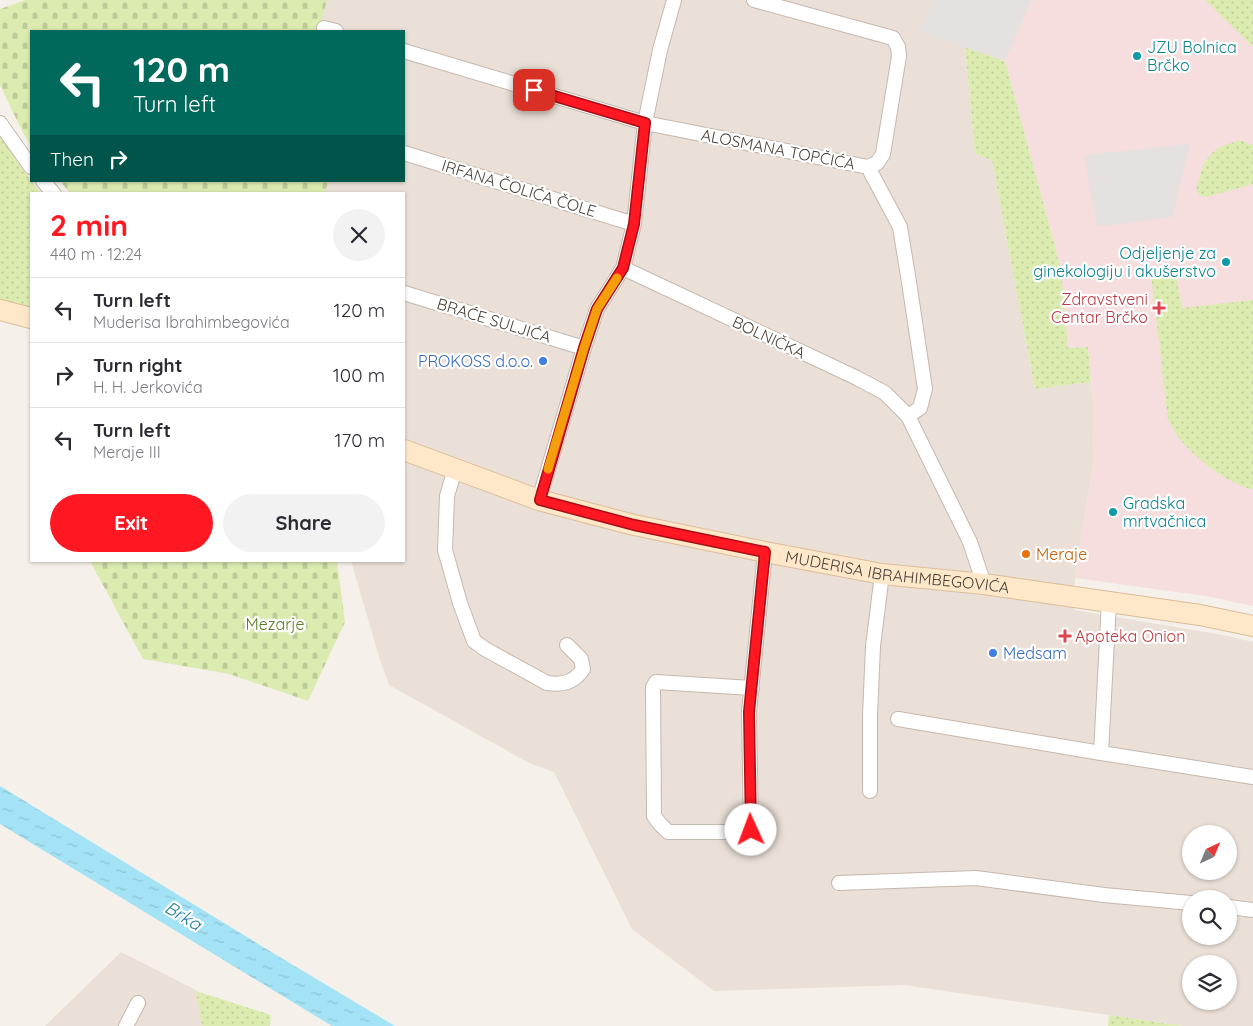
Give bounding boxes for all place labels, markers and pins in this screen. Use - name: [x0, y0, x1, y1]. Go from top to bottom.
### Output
- place label: JZU Bolnica Brčko: [1147, 37, 1237, 75]
- marker: JZU Bolnica Brčko: [1131, 50, 1143, 62]
- pin: [513, 69, 555, 111]
- place label: Odjeljenje za ginekologiju i akušerstvo: [1033, 243, 1216, 281]
- marker: Odjeljenje za ginekologiju i akušerstvo: [1220, 256, 1232, 268]
- place label: Zdravstveni Centar Brčko: [1051, 289, 1148, 327]
- marker: Zdravstveni Centar Brčko: [1152, 301, 1166, 315]
- place label: PROKOSS d.o.o.: [418, 351, 533, 371]
- marker: PROKOSS d.o.o.: [537, 355, 549, 367]
- place label: Gradska mrtvačnica: [1123, 493, 1206, 531]
- marker: Gradska mrtvačnica: [1107, 506, 1119, 518]
- place label: Meraje: [1036, 544, 1087, 564]
- marker: Meraje: [1020, 548, 1032, 560]
- place label: Apoteka Onion: [1075, 626, 1186, 646]
- marker: Apoteka Onion: [1059, 630, 1071, 642]
- place label: Medsam: [1003, 643, 1067, 663]
- marker: Medsam: [987, 647, 999, 659]

